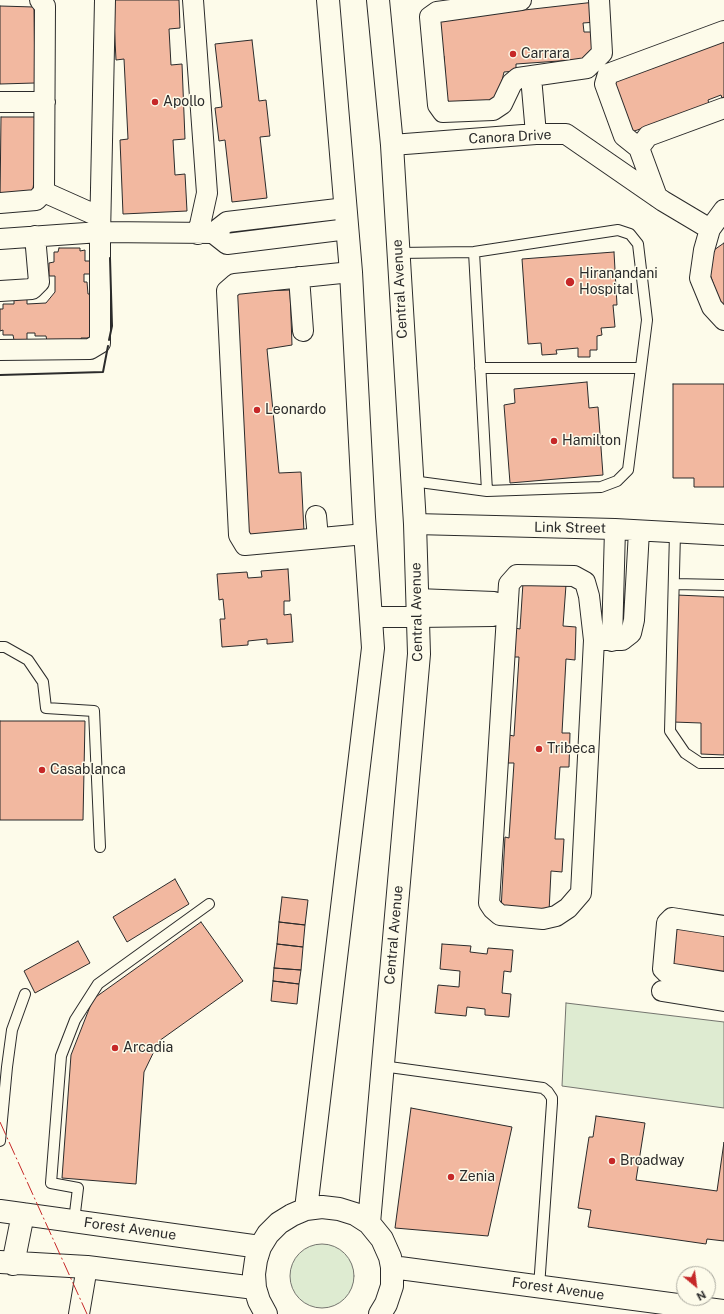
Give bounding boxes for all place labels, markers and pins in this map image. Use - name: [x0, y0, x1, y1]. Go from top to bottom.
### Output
- place label: Carrara: [521, 46, 570, 62]
- marker: Carrara: [508, 49, 518, 59]
- place label: Apollo: [163, 94, 205, 110]
- marker: Apollo: [150, 97, 160, 107]
- place label: Hiranandani Hospital: [579, 266, 658, 298]
- marker: Hiranandani Hospital: [564, 276, 576, 288]
- place label: Leonardo: [265, 402, 326, 418]
- marker: Leonardo: [252, 405, 262, 415]
- place label: Hamilton: [562, 433, 621, 449]
- marker: Hamilton: [549, 436, 559, 446]
- place label: Tribeca: [547, 741, 595, 757]
- marker: Tribeca: [534, 744, 544, 754]
- place label: Casablanca: [50, 762, 126, 778]
- marker: Casablanca: [37, 765, 47, 775]
- place label: Arcadia: [123, 1040, 173, 1056]
- marker: Arcadia: [110, 1043, 120, 1053]
- place label: Broadway: [620, 1153, 684, 1169]
- marker: Broadway: [607, 1156, 617, 1166]
- place label: Zenia: [459, 1169, 495, 1185]
- marker: Zenia: [446, 1172, 456, 1182]

